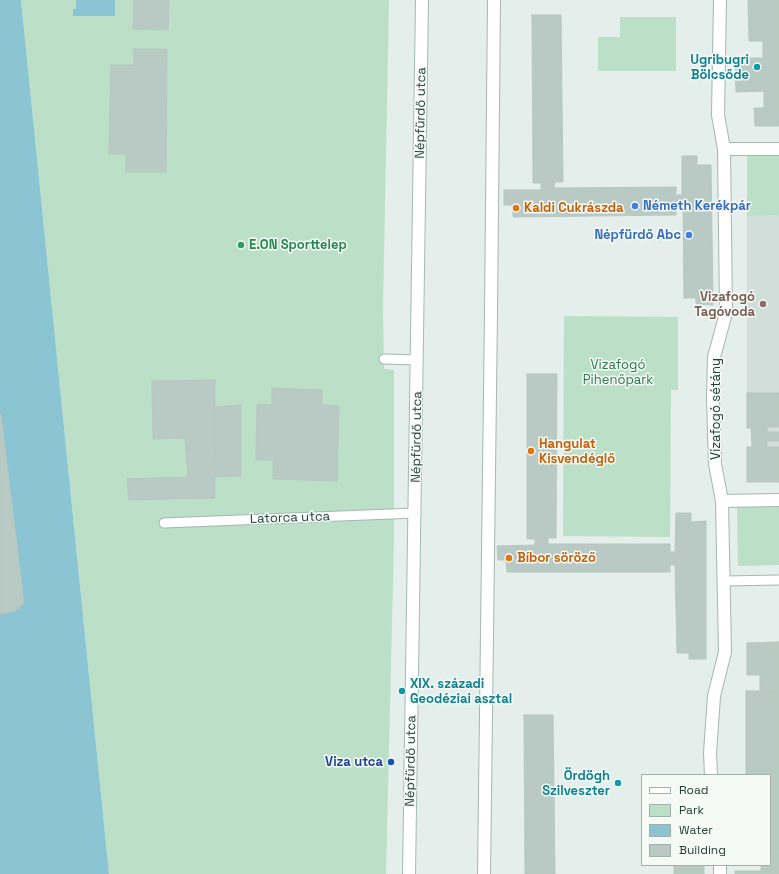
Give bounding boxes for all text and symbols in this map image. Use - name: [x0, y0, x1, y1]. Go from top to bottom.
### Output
- place label: Ugribugri Bölcsőde: [690, 52, 749, 83]
- marker: Ugribugri Bölcsőde: [752, 62, 762, 72]
- street label: Népfürdő utca: [412, 67, 430, 159]
- place label: Németh Kerékpár: [643, 198, 751, 214]
- place label: Kaldi Cukrászda: [524, 200, 624, 216]
- marker: Németh Kerékpár: [630, 201, 640, 211]
- marker: Kaldi Cukrászda: [511, 203, 521, 213]
- place label: Népfürdő Abc: [594, 227, 681, 243]
- marker: Népfürdő Abc: [684, 230, 694, 240]
- place label: E.ON Sporttelep: [249, 237, 347, 253]
- marker: E.ON Sporttelep: [236, 240, 246, 250]
- place label: Vizafogó Tagóvoda: [694, 289, 755, 320]
- marker: Vizafogó Tagóvoda: [758, 299, 768, 309]
- park label: Vizafogó Pihenőpark: [583, 357, 653, 388]
- street label: Vizafogó sétány: [708, 358, 724, 460]
- street label: Népfürdő utca: [408, 391, 426, 483]
- place label: Hangulat Kisvendéglő: [539, 436, 615, 467]
- marker: Hangulat Kisvendéglő: [526, 446, 536, 456]
- street label: Latorca utca: [250, 509, 330, 527]
- place label: Bíbor söröző: [517, 550, 596, 566]
- marker: Bíbor söröző: [504, 553, 514, 563]
- place label: XIX. századi Geodéziai asztal: [410, 676, 512, 707]
- marker: XIX. századi Geodéziai asztal: [397, 686, 407, 696]
- street label: Népfürdő utca: [402, 715, 420, 807]
- place label: Viza utca: [325, 754, 383, 770]
- marker: Viza utca: [386, 757, 396, 767]
- place label: Ördögh Szilveszter: [542, 768, 610, 799]
- legend: [641, 774, 771, 866]
- marker: Ördögh Szilveszter: [613, 778, 623, 788]
- text: Road: [679, 782, 708, 798]
- text: Park: [679, 802, 704, 818]
- text: Water: [679, 822, 713, 838]
- text: Building: [679, 842, 726, 858]

